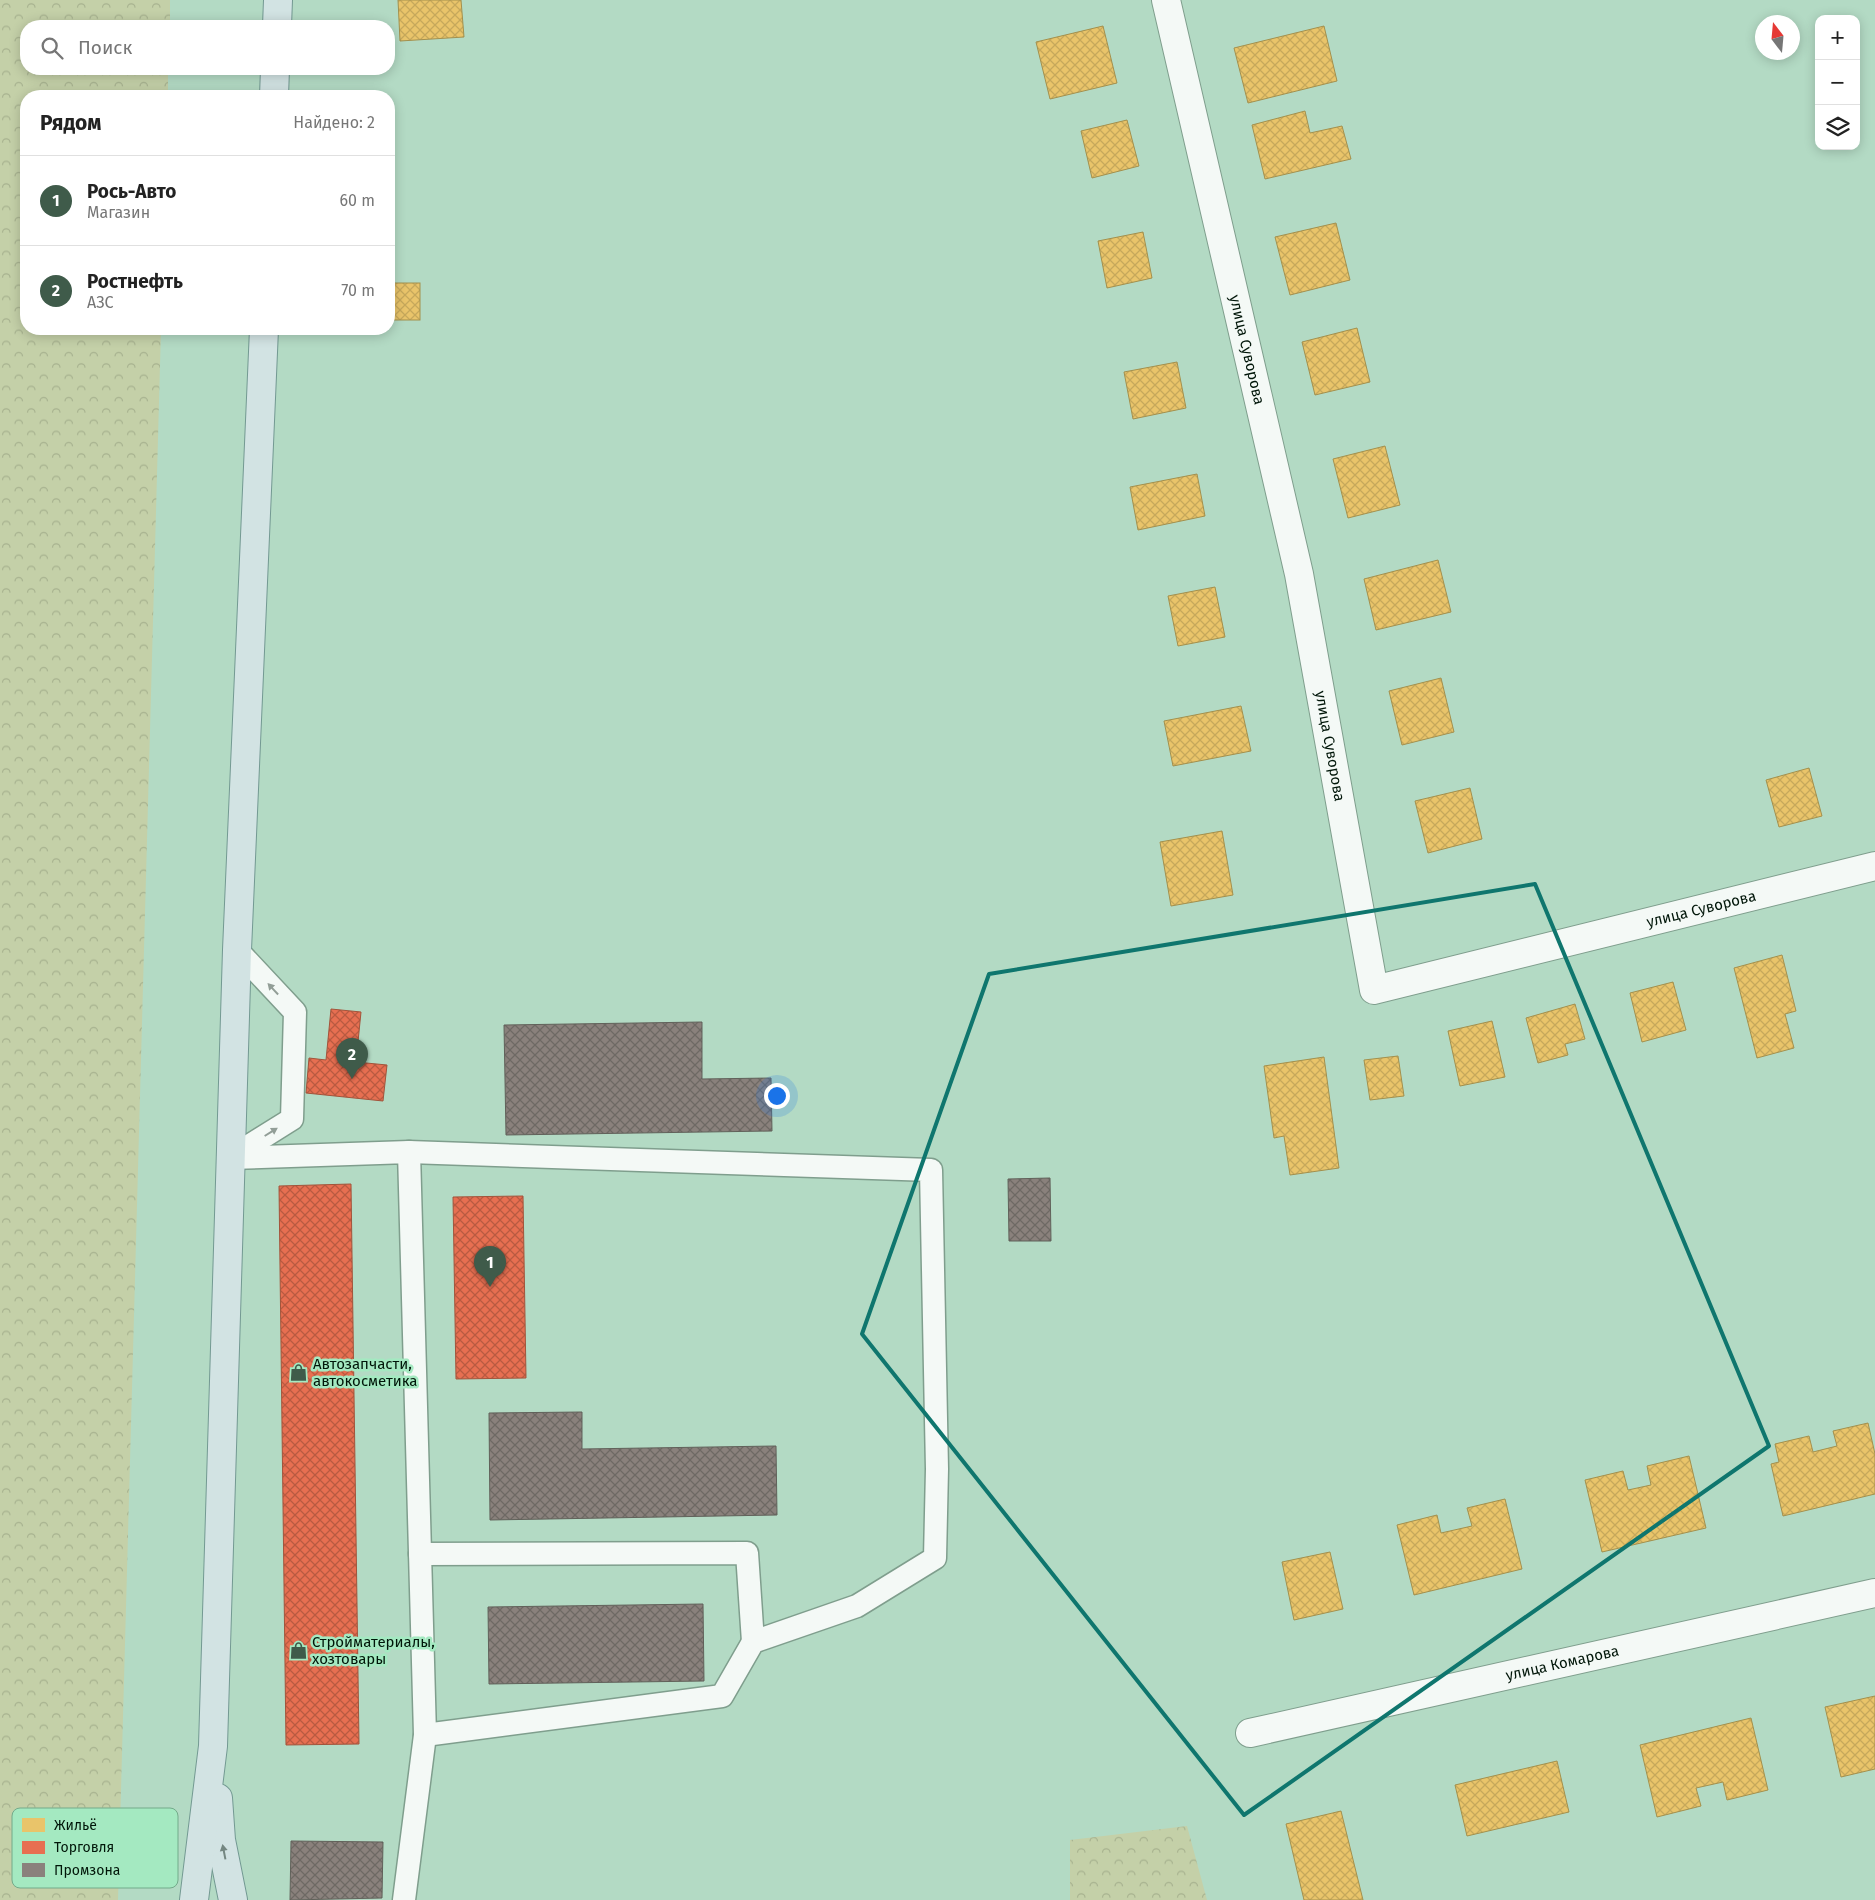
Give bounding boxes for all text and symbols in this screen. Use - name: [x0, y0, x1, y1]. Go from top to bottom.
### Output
- north arrow: [1755, 15, 1800, 60]
- map controls: [1815, 15, 1860, 150]
- button: +: [1815, 15, 1860, 60]
- search box: [20, 20, 395, 75]
- icon: search: [38, 34, 66, 62]
- text: Поиск: [78, 36, 132, 59]
- button: −: [1815, 60, 1860, 105]
- button: layers: [1815, 105, 1860, 150]
- text: Рядом: [40, 110, 101, 136]
- text: Найдено: 2: [293, 113, 375, 132]
- text: Рось-Авто: [87, 180, 176, 203]
- text: 1: [52, 191, 60, 210]
- text: 60 m: [340, 191, 375, 210]
- text: Магазин: [87, 203, 150, 222]
- text: Ростнефть: [87, 270, 183, 293]
- text: 2: [52, 281, 60, 300]
- text: 70 m: [341, 281, 375, 300]
- text: АЗС: [87, 293, 113, 312]
- street label: улица Суворова: [1226, 293, 1268, 406]
- street label: улица Суворова: [1311, 689, 1349, 803]
- street label: улица Суворова: [1645, 887, 1758, 931]
- one-way arrow: [267, 984, 279, 996]
- pin: 2: [336, 1038, 368, 1079]
- your location: [764, 1083, 790, 1109]
- one-way arrow: [265, 1127, 278, 1136]
- pin: 1: [474, 1246, 506, 1287]
- place label: Автозапчасти, автокосметика: [313, 1355, 417, 1390]
- shop icon: Автозапчасти, автокосметика: [289, 1363, 309, 1383]
- place label: Стройматериалы, хозтовары: [312, 1633, 435, 1668]
- shop icon: Стройматериалы, хозтовары: [288, 1641, 308, 1661]
- street label: улица Комарова: [1504, 1642, 1621, 1684]
- legend: [12, 1808, 178, 1888]
- text: Жильё: [54, 1817, 97, 1834]
- text: Торговля: [54, 1839, 114, 1856]
- one-way arrow: [219, 1844, 227, 1860]
- text: Промзона: [54, 1862, 120, 1879]

